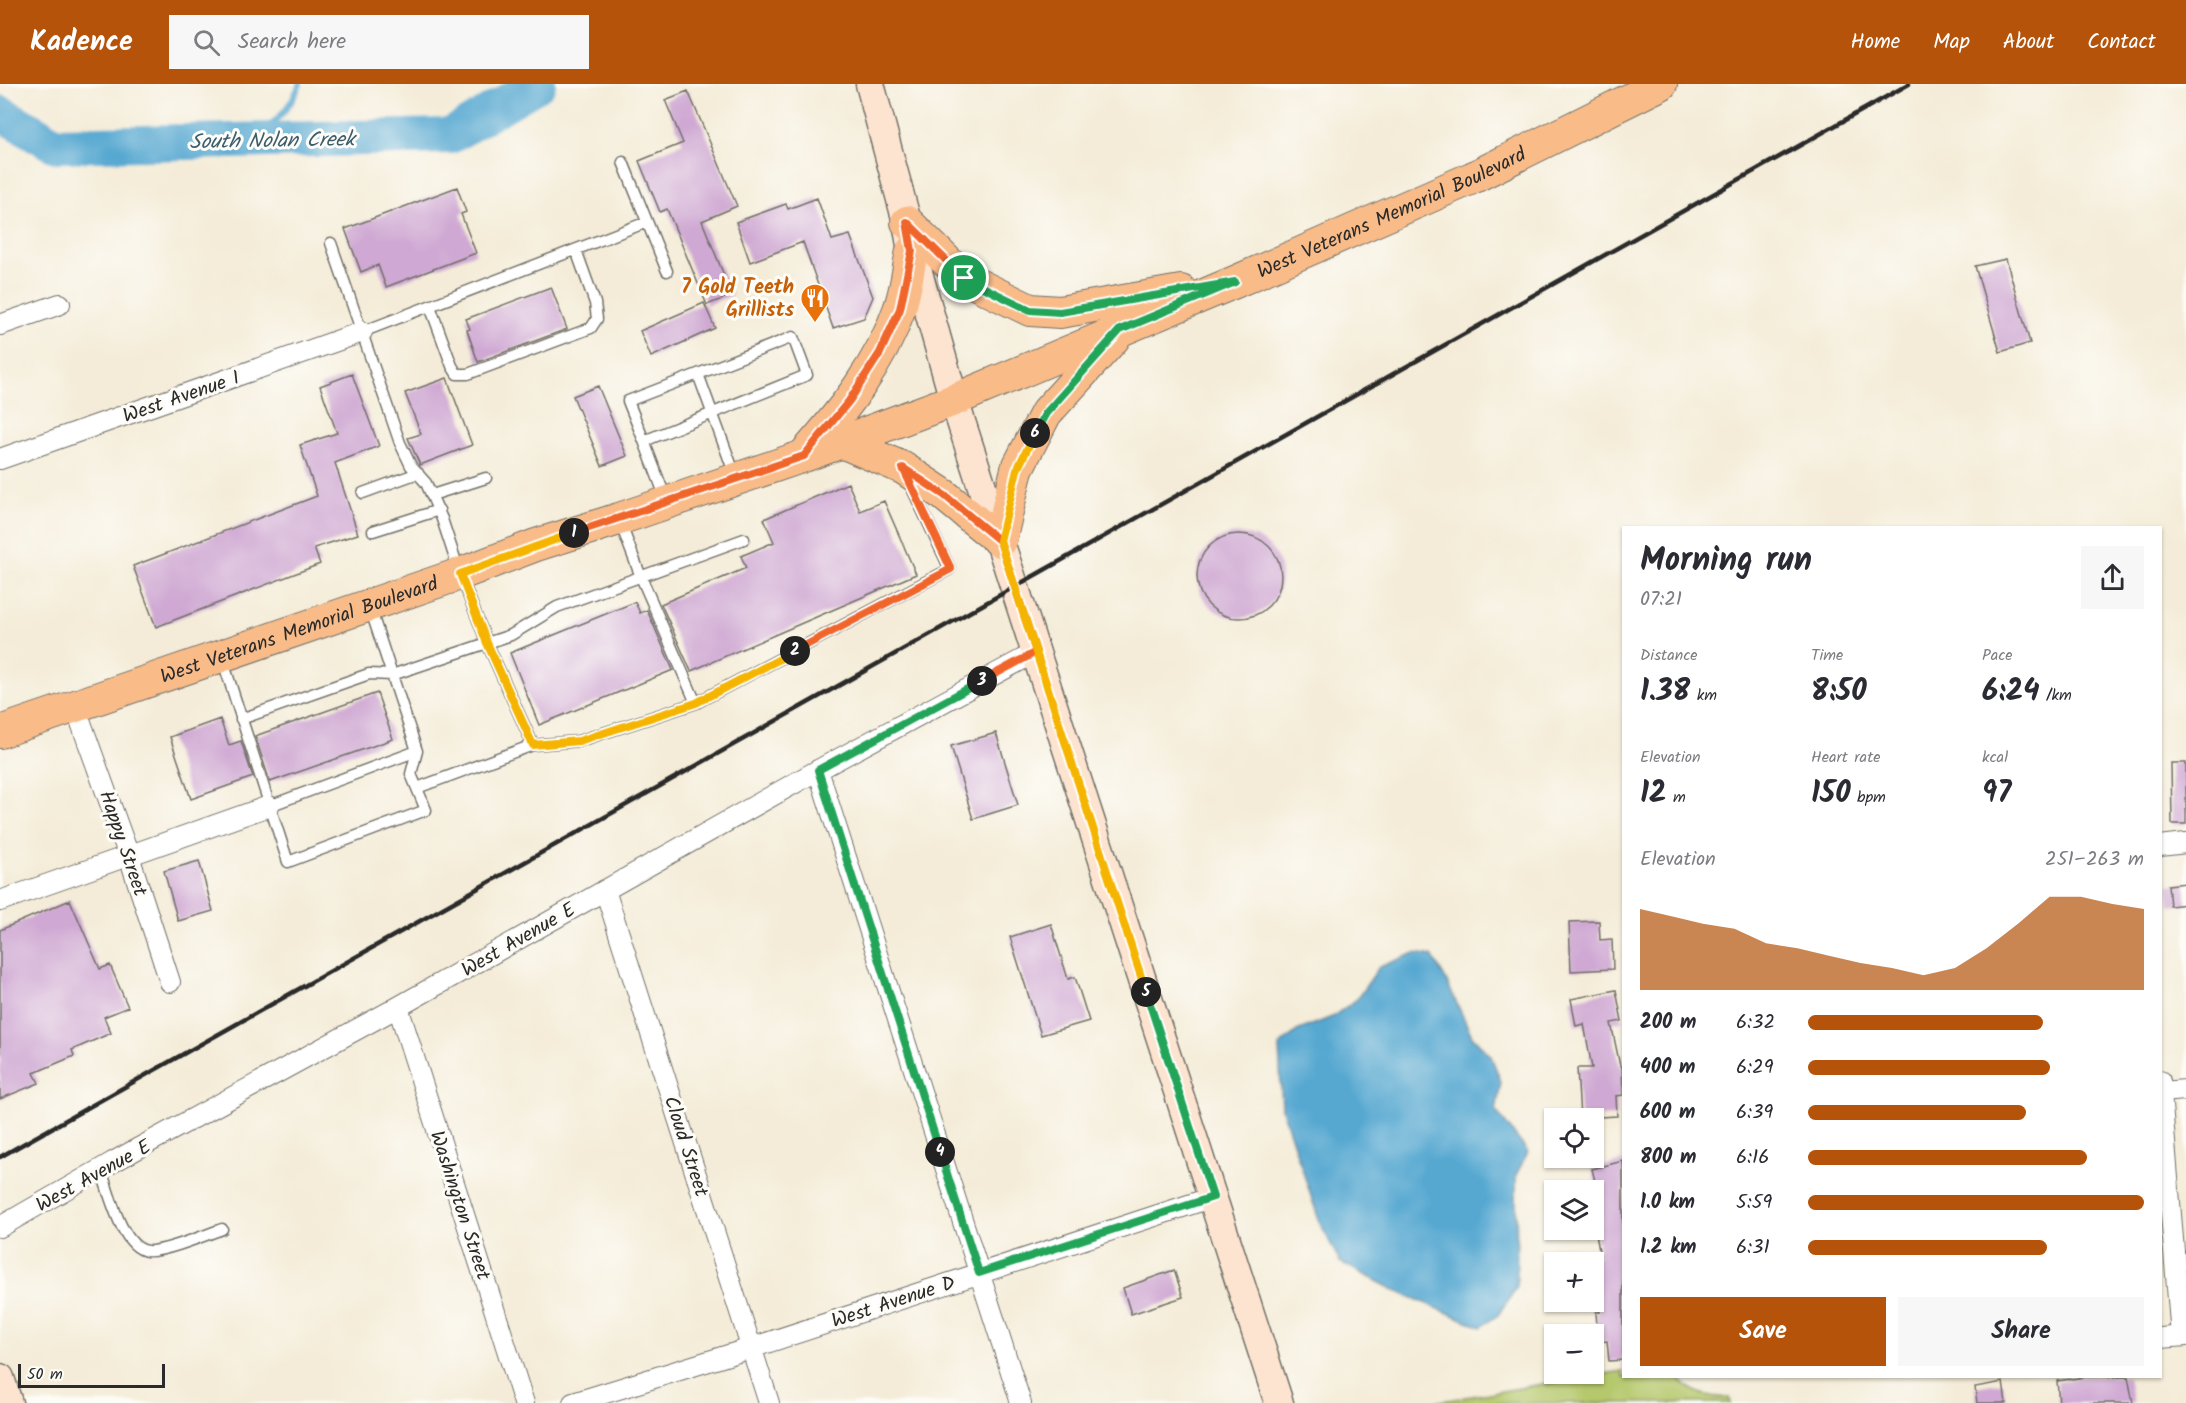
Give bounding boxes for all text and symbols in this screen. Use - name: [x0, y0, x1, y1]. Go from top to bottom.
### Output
- search box: [169, 15, 589, 69]
- text: Kadence: [30, 20, 133, 65]
- text: Search here: [238, 25, 346, 60]
- icon: search: [190, 26, 223, 59]
- text: Home: [1851, 26, 1900, 59]
- text: Map: [1933, 26, 1970, 59]
- text: About: [2003, 26, 2054, 59]
- text: Contact: [2087, 26, 2156, 59]
- water label: South Nolan Creek: [189, 124, 358, 159]
- street label: West Veterans Memorial Boulevard: [1252, 139, 1533, 288]
- pin: [938, 252, 989, 303]
- icon: arrive: [947, 261, 980, 294]
- place label: 7 Gold Teeth Grillists: [681, 272, 795, 327]
- restaurant icon: 7 Gold Teeth Grillists: [799, 282, 831, 324]
- street label: West Avenue I: [119, 363, 245, 433]
- pin: 6: [1020, 418, 1050, 448]
- text: 6: [1031, 420, 1039, 445]
- pin: 1: [559, 518, 589, 548]
- text: 1: [572, 520, 576, 545]
- text: Morning run: [1640, 535, 1812, 588]
- button: share: [2081, 546, 2144, 609]
- street label: West Veterans Memorial Boulevard: [156, 568, 444, 694]
- text: 07:21: [1640, 584, 1682, 616]
- pin: 2: [780, 636, 810, 666]
- text: 2: [790, 638, 800, 663]
- text: Distance: [1640, 643, 1698, 668]
- text: Time: [1811, 643, 1843, 668]
- text: Pace: [1982, 643, 2013, 668]
- pin: 3: [967, 666, 997, 696]
- text: 3: [978, 668, 986, 693]
- text: 1.38: [1640, 668, 1690, 716]
- text: 8:50: [1811, 668, 1867, 716]
- text: 6:24: [1982, 668, 2039, 716]
- text: km: [1690, 683, 1717, 708]
- text: /km: [2039, 683, 2072, 708]
- text: Elevation: [1640, 745, 1701, 770]
- text: Heart rate: [1811, 745, 1881, 770]
- text: kcal: [1982, 745, 2008, 770]
- text: 12: [1640, 770, 1667, 818]
- text: 150: [1811, 770, 1851, 818]
- text: 97: [1982, 770, 2011, 818]
- text: m: [1667, 785, 1686, 810]
- text: bpm: [1851, 785, 1886, 810]
- street label: Happy Street: [89, 786, 155, 901]
- text: Elevation: [1640, 844, 1716, 876]
- text: 251–263 m: [2045, 844, 2144, 876]
- street label: West Avenue E: [456, 894, 583, 986]
- pin: 5: [1131, 977, 1161, 1007]
- text: 5: [1142, 979, 1150, 1004]
- text: 200 m: [1640, 1007, 1696, 1039]
- text: 6:32: [1736, 1007, 1775, 1039]
- text: 400 m: [1640, 1052, 1696, 1084]
- text: 6:29: [1736, 1052, 1773, 1084]
- street label: Cloud Street: [654, 1092, 717, 1201]
- text: 600 m: [1640, 1097, 1695, 1129]
- text: 6:39: [1736, 1097, 1773, 1129]
- map controls: [1544, 1108, 1604, 1384]
- button: locate: [1544, 1108, 1604, 1168]
- street label: Washington Street: [420, 1127, 498, 1285]
- street label: West Avenue E: [30, 1131, 159, 1222]
- pin: 4: [925, 1137, 955, 1167]
- text: 4: [936, 1139, 944, 1164]
- text: 800 m: [1640, 1142, 1696, 1174]
- text: 6:16: [1736, 1142, 1769, 1174]
- button: layers: [1544, 1180, 1604, 1240]
- text: 1.0 km: [1640, 1187, 1695, 1219]
- text: 5:59: [1736, 1187, 1772, 1219]
- text: 1.2 km: [1640, 1232, 1696, 1264]
- text: 6:31: [1736, 1232, 1770, 1264]
- button: +: [1544, 1252, 1604, 1312]
- street label: West Avenue D: [827, 1268, 960, 1338]
- button: Save: [1640, 1297, 1886, 1366]
- button: Share: [1898, 1297, 2144, 1366]
- button: −: [1544, 1324, 1604, 1384]
- scale bar: [18, 1361, 165, 1388]
- text: 50 m: [27, 1362, 63, 1387]

